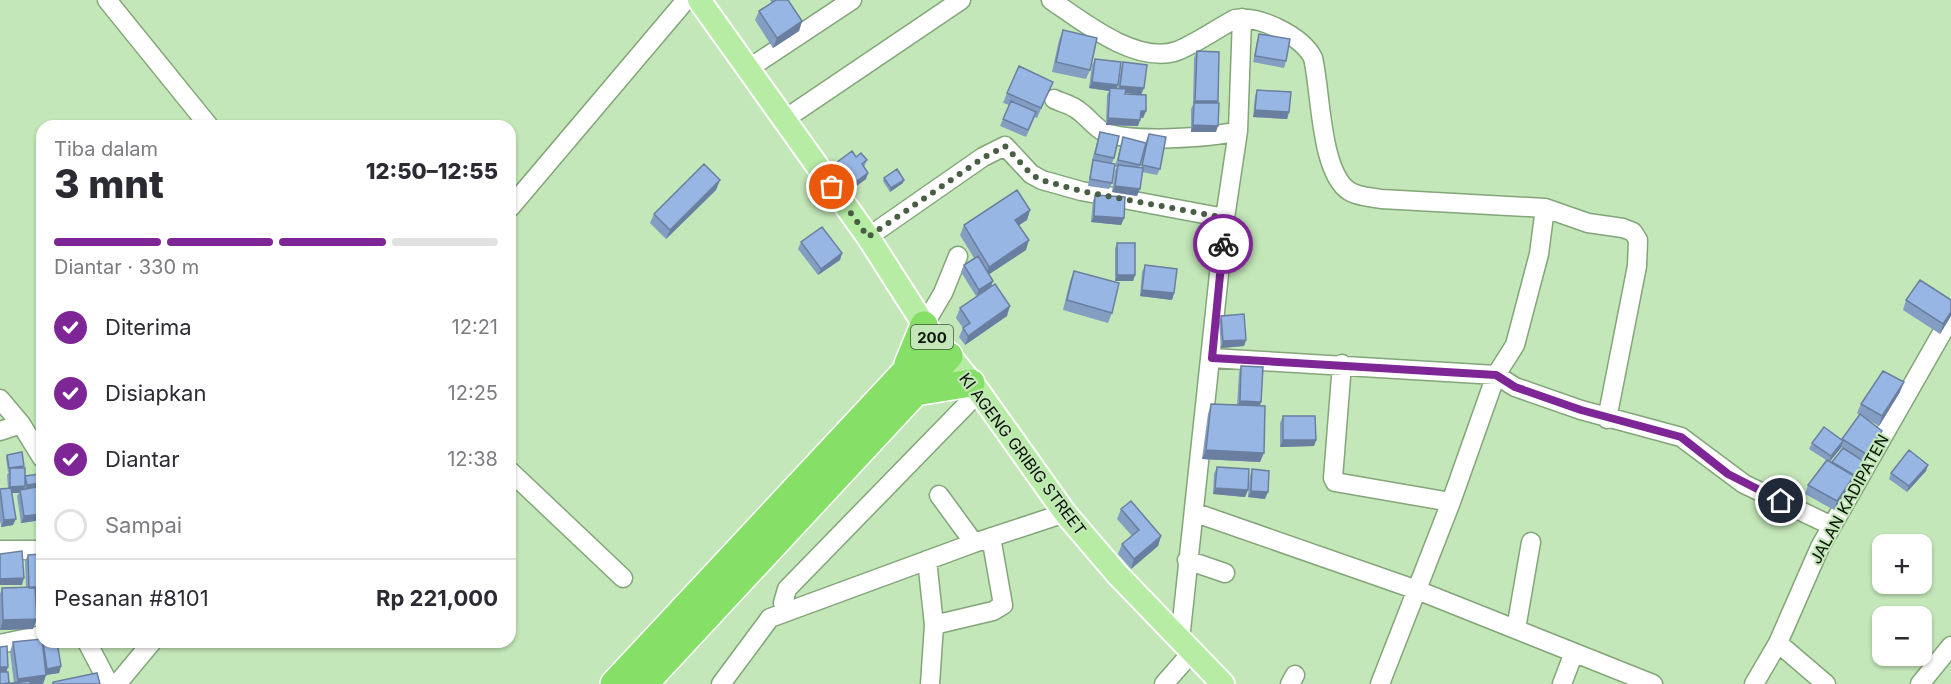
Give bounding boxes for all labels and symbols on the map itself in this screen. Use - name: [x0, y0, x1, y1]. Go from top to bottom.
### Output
- pin: [806, 161, 857, 212]
- courier: [1193, 214, 1253, 274]
- road number: 200: [911, 325, 953, 349]
- street label: KI AGENG GRIBIG STREET: [955, 369, 1091, 539]
- street label: JALAN KADIPATEN: [1805, 431, 1893, 567]
- pin: [1755, 475, 1806, 526]

